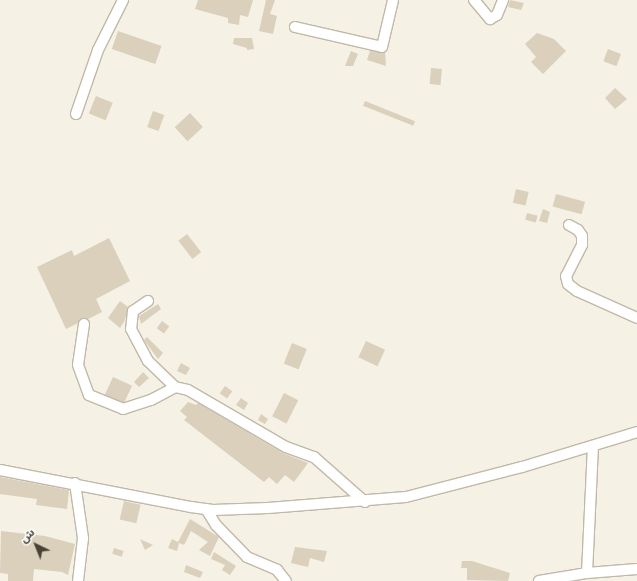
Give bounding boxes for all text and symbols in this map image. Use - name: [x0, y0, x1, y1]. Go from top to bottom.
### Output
- north arrow: [16, 525, 56, 565]
- text: ش: [18, 526, 37, 546]

